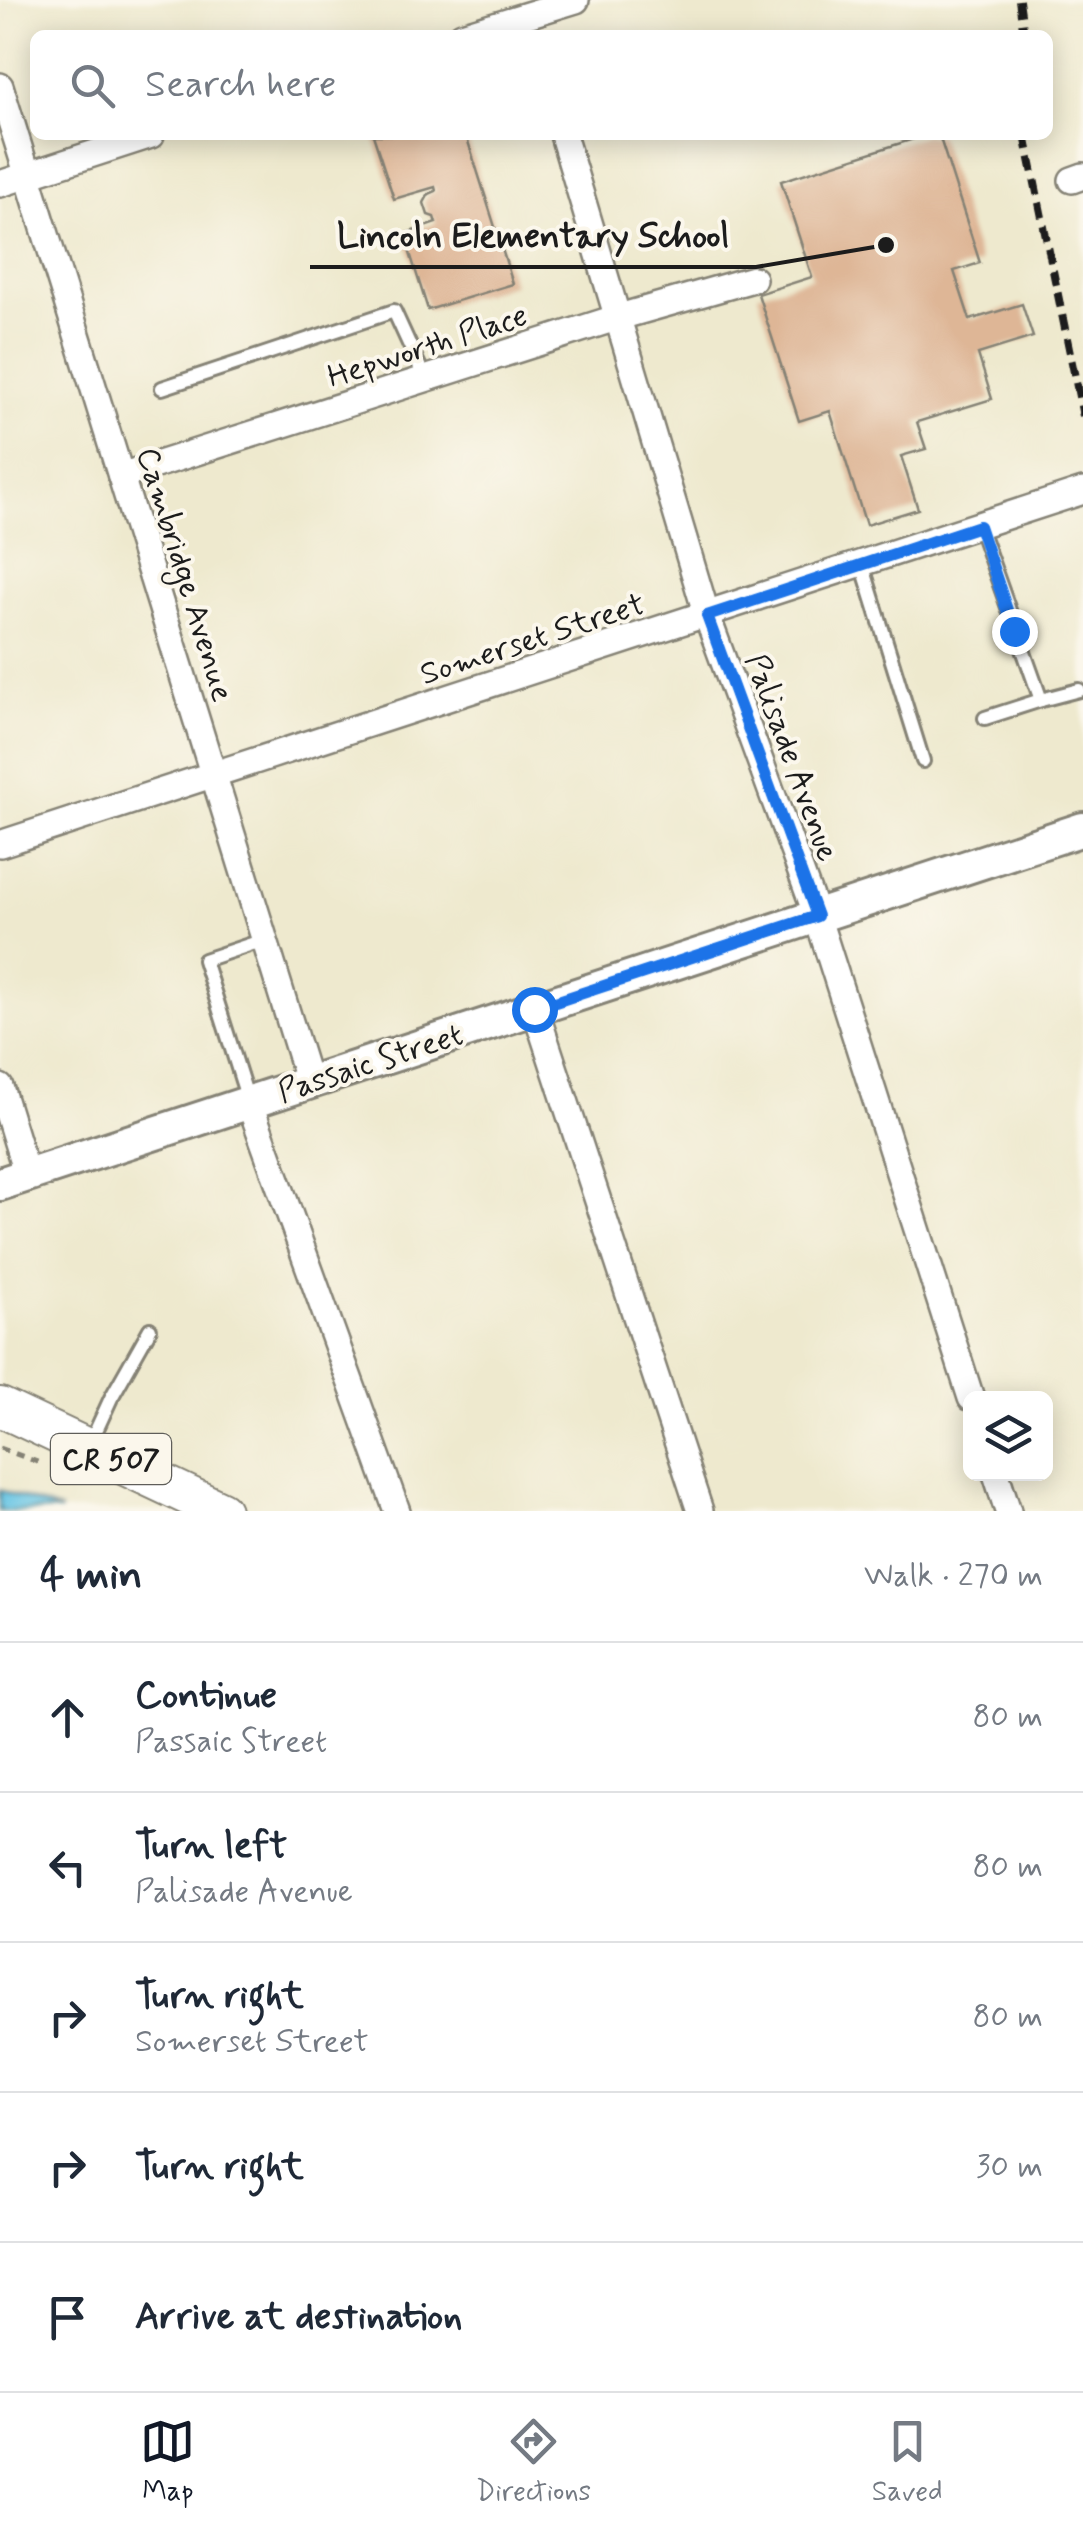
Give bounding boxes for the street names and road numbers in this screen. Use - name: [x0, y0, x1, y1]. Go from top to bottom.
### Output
- street label: Hepworth Place: [322, 295, 533, 399]
- street label: Cambridge Avenue: [124, 442, 243, 707]
- street label: Somerset Street: [415, 584, 650, 696]
- street label: Palisade Avenue: [734, 648, 848, 867]
- street label: Passaic Street: [273, 1014, 469, 1114]
- road number: CR 507: [51, 1434, 171, 1484]

